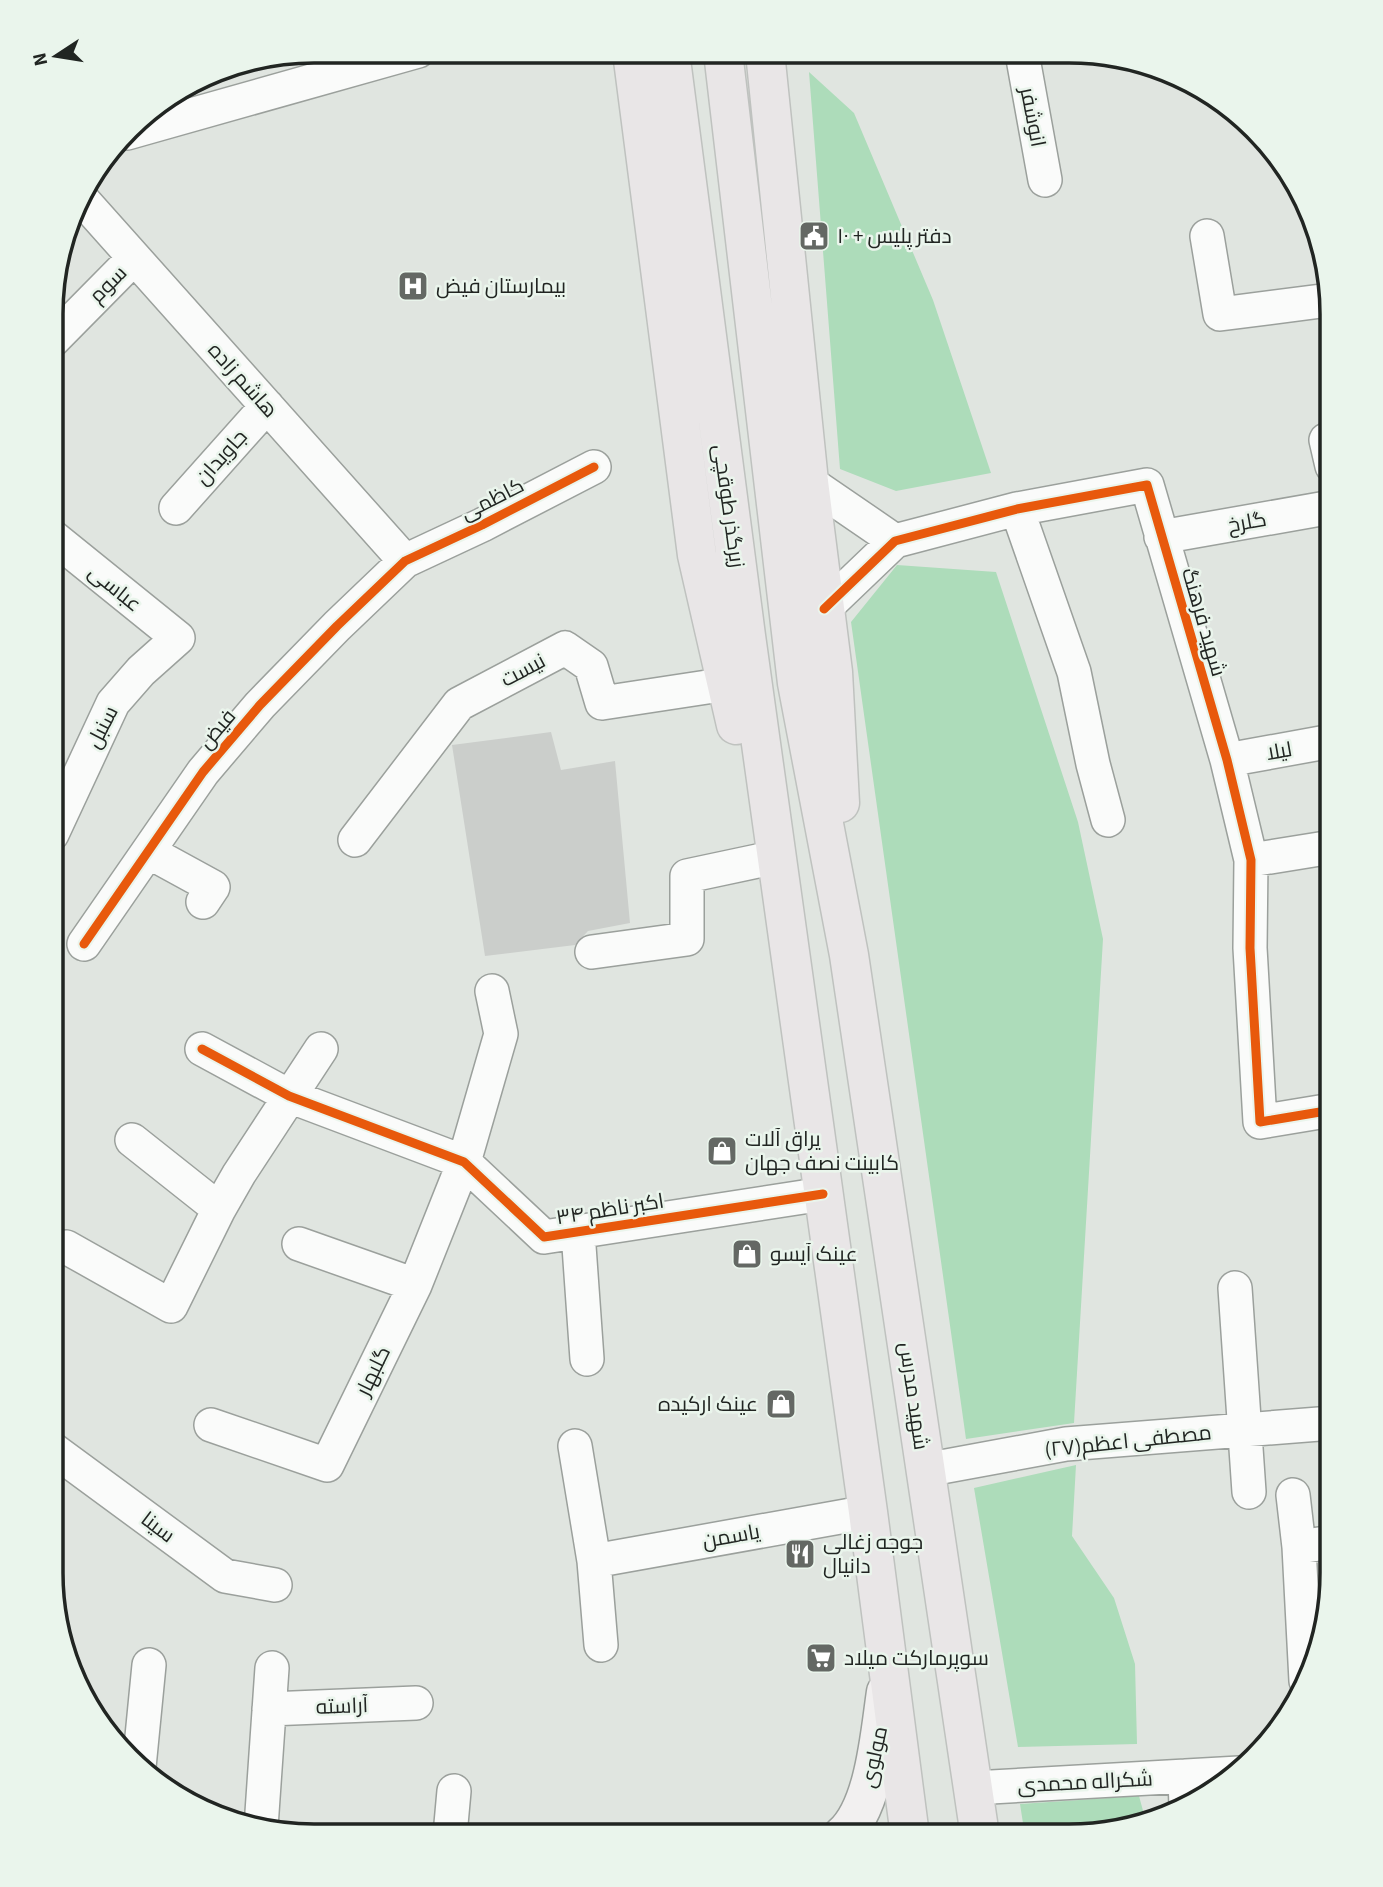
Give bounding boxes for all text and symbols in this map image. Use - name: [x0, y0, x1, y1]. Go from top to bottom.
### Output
- north arrow: [21, 21, 91, 91]
- text: N: [26, 50, 55, 68]
- street label: انوشفر: [1012, 83, 1053, 150]
- public building icon: دفتر پلیس + ۱۰: [797, 219, 831, 253]
- place label: دفتر پلیس + ۱۰: [837, 221, 952, 251]
- street label: سوم: [82, 258, 134, 310]
- hospital icon: بیمارستان فیض: [396, 269, 430, 303]
- place label: بیمارستان فیض: [436, 271, 566, 301]
- street label: هاشم زاده: [201, 336, 285, 424]
- street label: جاویدان: [188, 423, 254, 491]
- street label: زیرگذر طوقچی: [705, 442, 753, 570]
- street label: کاظمی: [455, 470, 529, 528]
- street label: گلرخ: [1225, 504, 1269, 540]
- street label: عباسی: [82, 557, 148, 619]
- street label: شهید فرهنگ: [1174, 564, 1234, 680]
- street label: نیست: [495, 646, 551, 694]
- street label: سنبل: [79, 700, 125, 754]
- street label: فیض: [191, 702, 243, 756]
- street label: لیلا: [1264, 734, 1294, 768]
- place label: یراق آلات کابینت نصف جهان: [745, 1124, 899, 1178]
- shop icon: یراق آلات کابینت نصف جهان: [705, 1134, 739, 1168]
- street label: ۳۴ اکبر ناظم: [554, 1186, 666, 1232]
- shop icon: عینک آیسو: [730, 1237, 764, 1271]
- place label: عینک آیسو: [770, 1239, 858, 1269]
- street label: شهید مدرس: [892, 1340, 936, 1452]
- street label: گلبهار: [348, 1341, 398, 1402]
- shop icon: عینک ارکیده: [764, 1387, 798, 1421]
- place label: عینک ارکیده: [658, 1389, 758, 1419]
- street label: مصطفی اعظم(۲۷): [1043, 1417, 1213, 1465]
- street label: سینا: [135, 1504, 181, 1550]
- street label: یاسمن: [700, 1516, 763, 1556]
- place label: جوجه زغالی دانیال: [823, 1527, 923, 1581]
- restaurant icon: جوجه زغالی دانیال: [783, 1537, 817, 1571]
- supermarket icon: سوپرمارکت میلاد: [804, 1641, 838, 1675]
- place label: سوپرمارکت میلاد: [844, 1643, 989, 1673]
- street label: آراسته: [315, 1690, 369, 1722]
- street label: مولوی: [853, 1723, 895, 1791]
- street label: شکراله محمدی: [1016, 1763, 1154, 1801]

